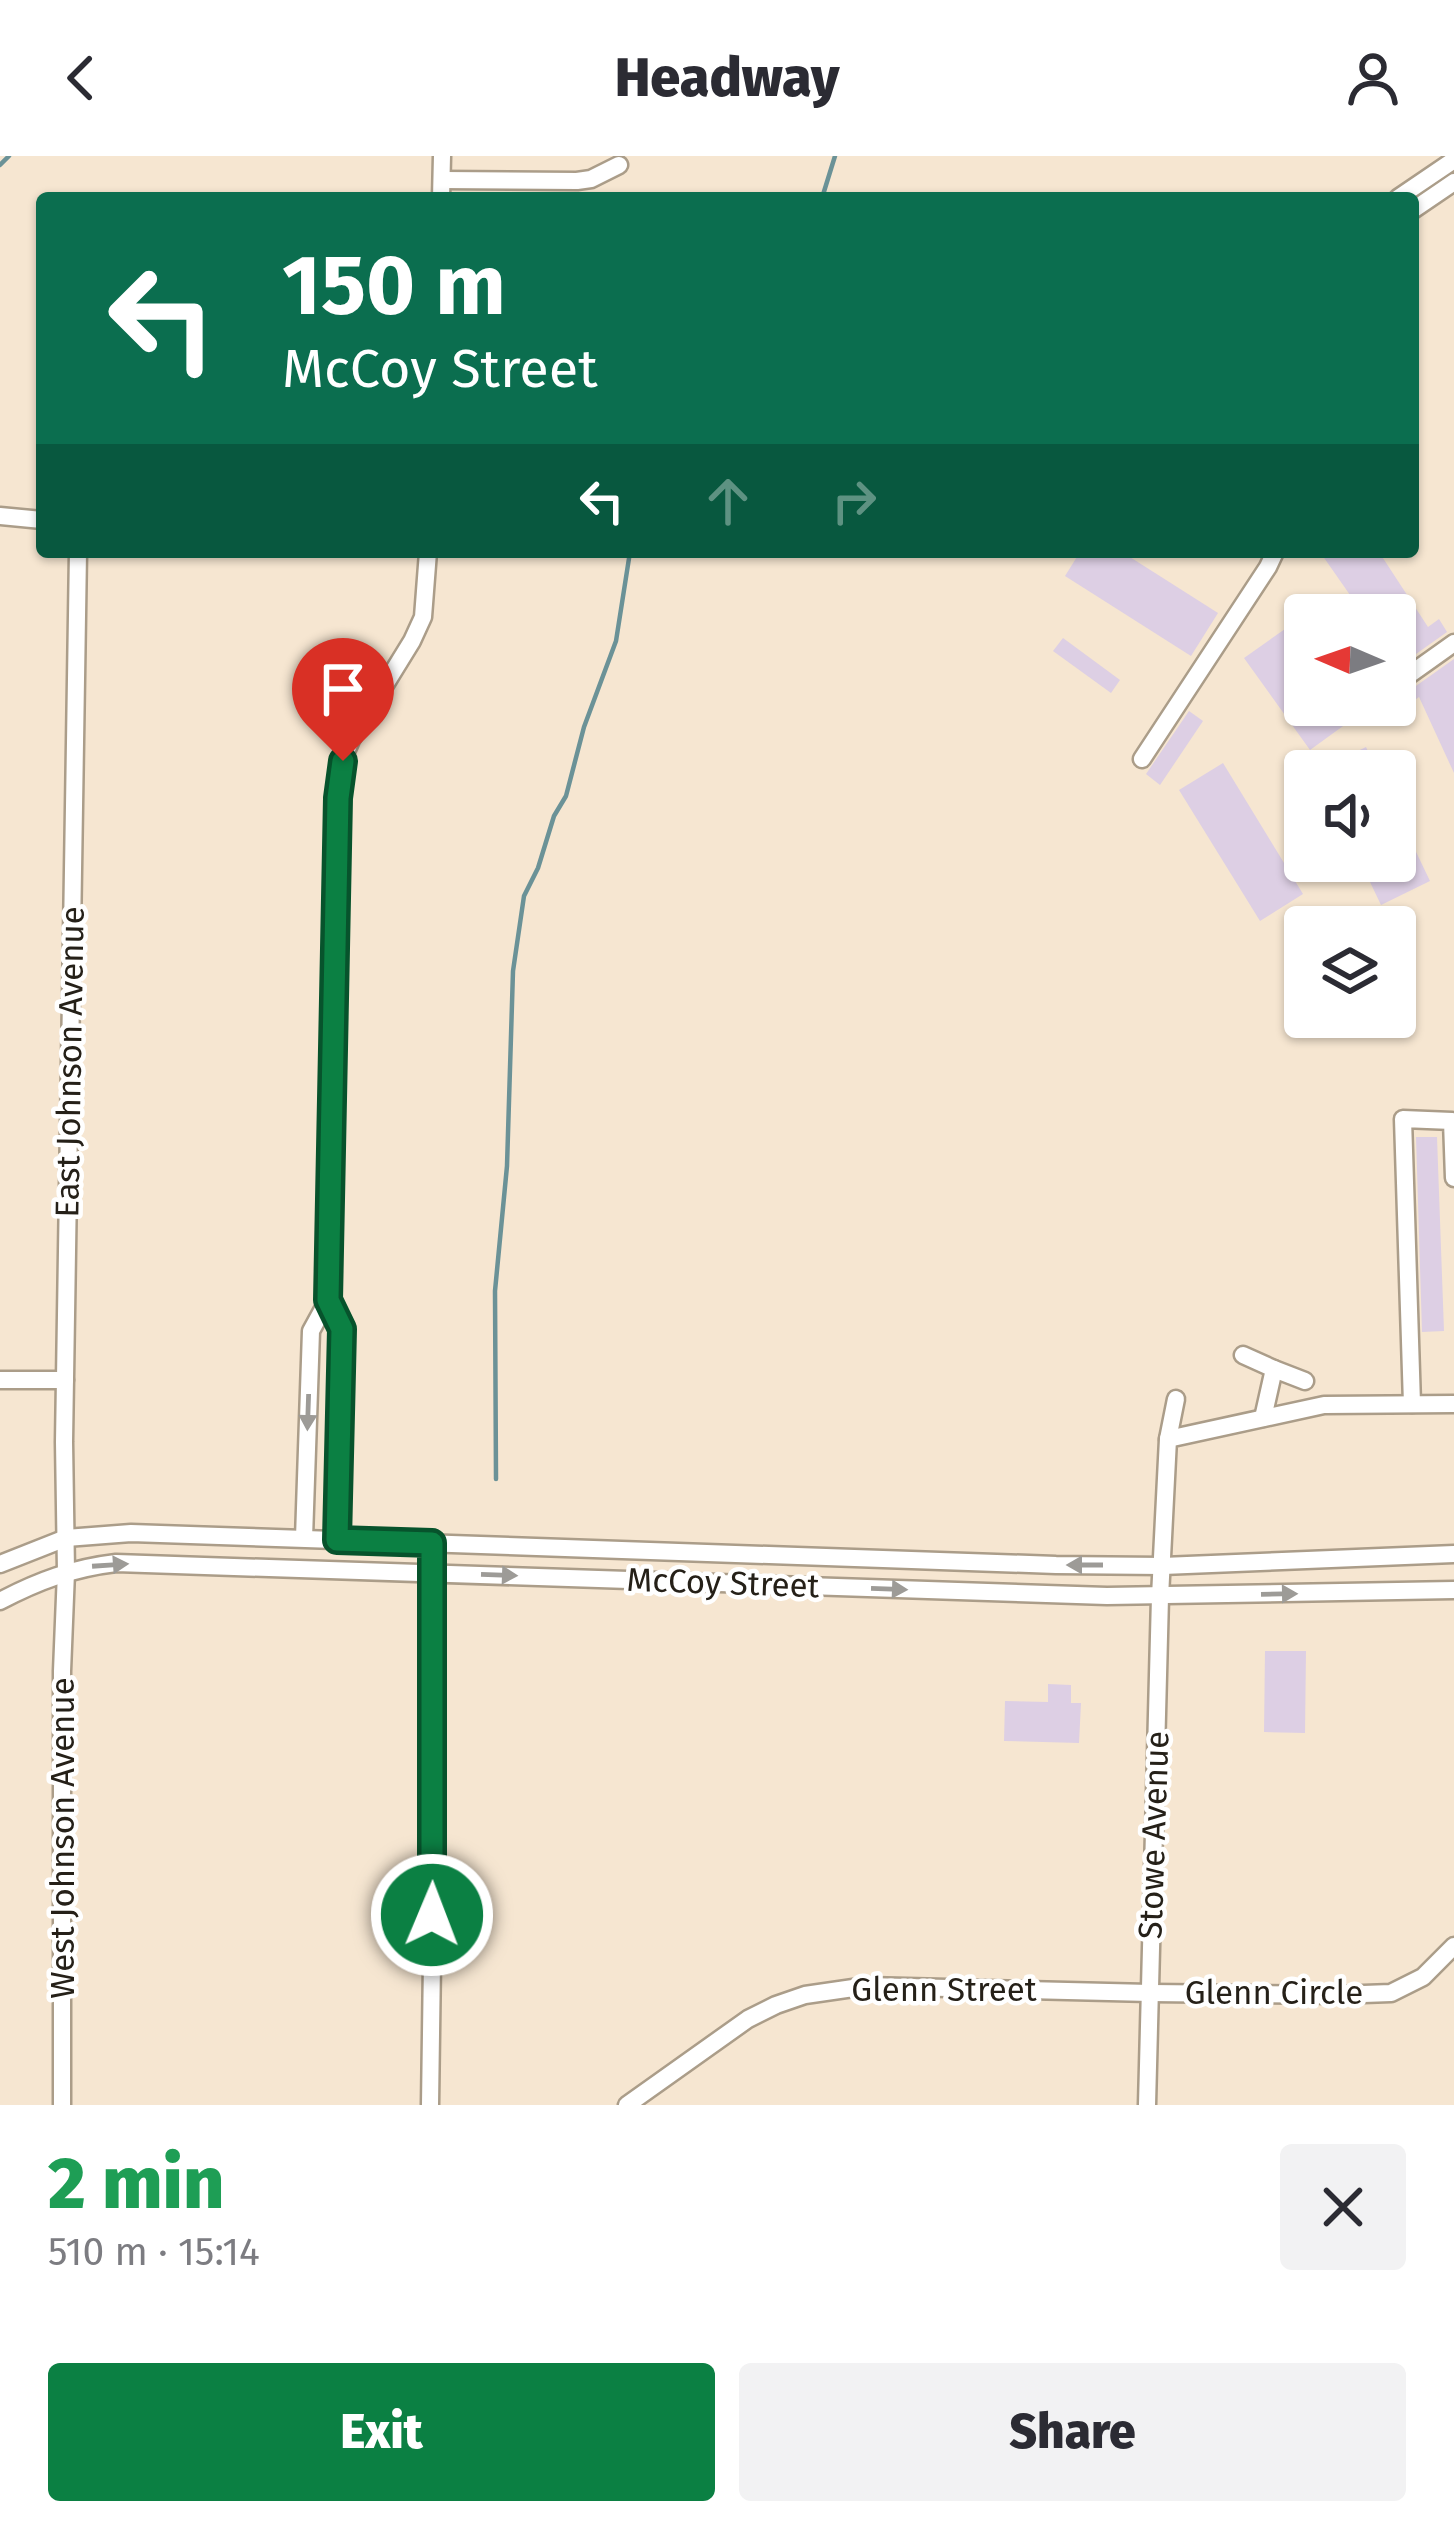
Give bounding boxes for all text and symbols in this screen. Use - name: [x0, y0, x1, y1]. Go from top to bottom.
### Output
- icon: back: [48, 45, 114, 111]
- icon: person: [1340, 45, 1406, 111]
- text: Headway: [615, 46, 839, 110]
- text: 150 m: [282, 235, 506, 336]
- icon: left: [84, 240, 240, 396]
- text: McCoy Street: [282, 337, 598, 401]
- icon: left: [569, 468, 635, 534]
- icon: ahead: [695, 468, 761, 534]
- icon: right: [821, 468, 887, 534]
- north arrow: [1284, 594, 1416, 726]
- map controls: [1284, 594, 1416, 1038]
- pin: [292, 638, 394, 761]
- icon: arrive: [310, 656, 376, 722]
- button: sound: [1284, 750, 1416, 882]
- street label: East Johnson Avenue: [47, 906, 93, 1218]
- button: layers: [1284, 906, 1416, 1038]
- one-way arrow: [298, 1394, 317, 1432]
- one-way arrow: [1065, 1555, 1103, 1575]
- one-way arrow: [92, 1556, 129, 1575]
- street label: McCoy Street: [626, 1560, 820, 1606]
- one-way arrow: [481, 1566, 519, 1585]
- one-way arrow: [871, 1579, 909, 1598]
- one-way arrow: [1261, 1584, 1299, 1603]
- street label: West Johnson Avenue: [43, 1677, 83, 1999]
- street label: Stowe Avenue: [1130, 1730, 1178, 1940]
- position arrow: [369, 1852, 495, 1978]
- street label: Glenn Street: [851, 1970, 1037, 2010]
- street label: Glenn Circle: [1185, 1973, 1363, 2013]
- text: 2 min: [48, 2141, 224, 2227]
- button: close: [1280, 2144, 1406, 2270]
- text: 510 m · 15:14: [48, 2229, 260, 2275]
- button: Exit: [48, 2363, 715, 2501]
- button: Share: [739, 2363, 1406, 2501]

